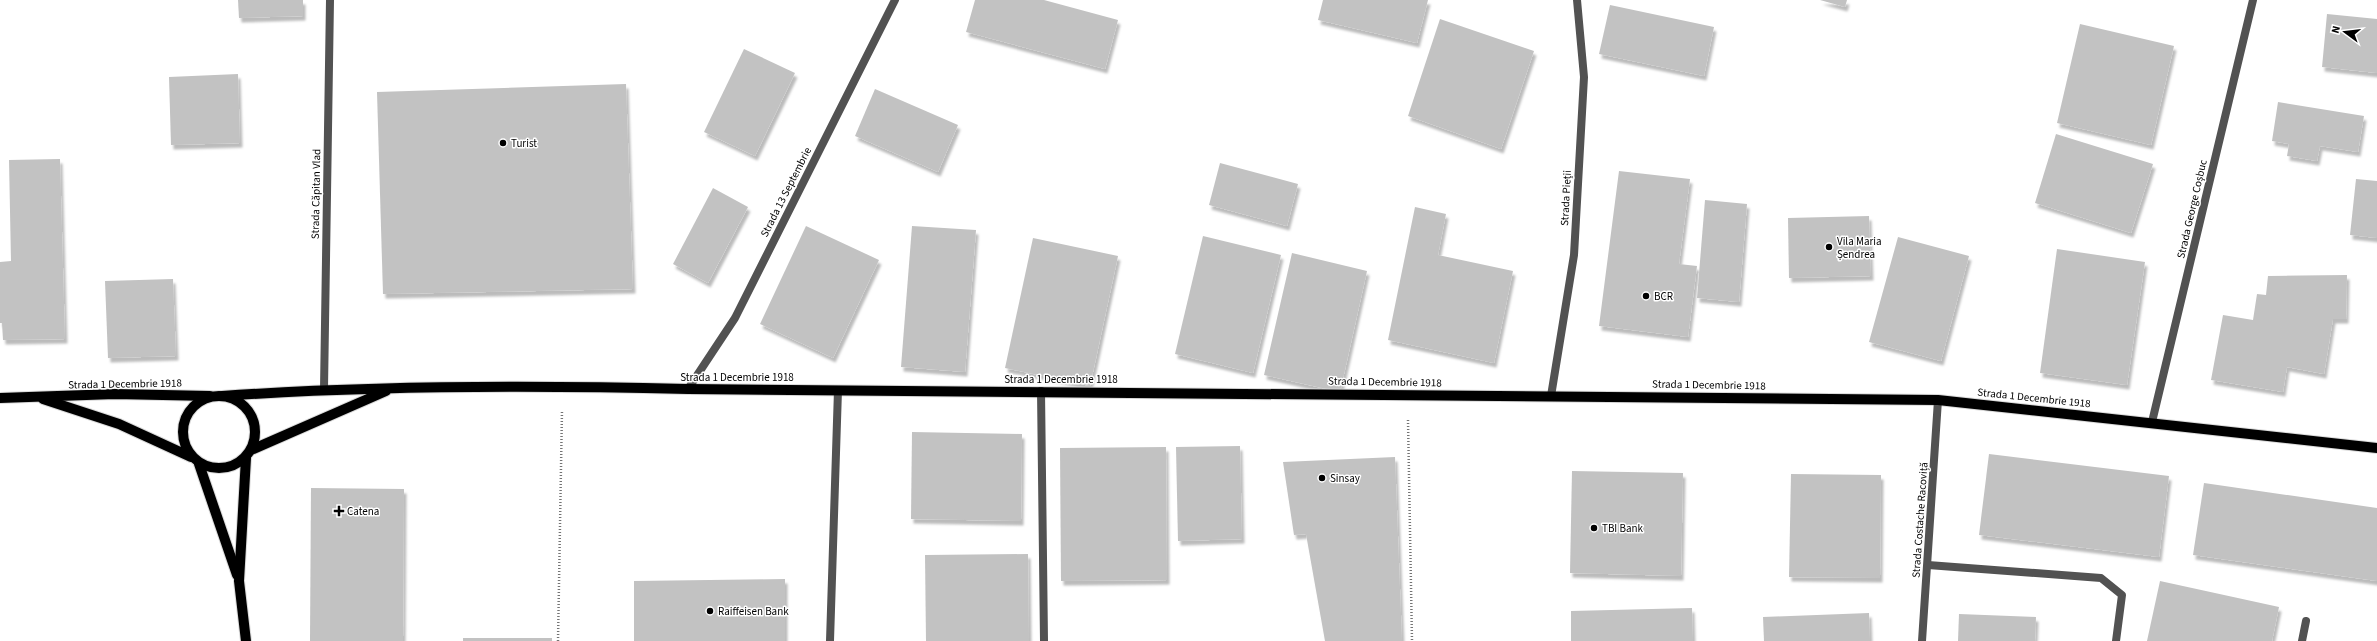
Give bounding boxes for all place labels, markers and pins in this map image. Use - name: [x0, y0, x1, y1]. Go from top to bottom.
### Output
- place label: Turist: [511, 136, 537, 151]
- marker: Turist: [498, 138, 508, 148]
- place label: Vila Maria Șendrea: [1837, 234, 1882, 262]
- marker: Vila Maria Șendrea: [1824, 242, 1834, 252]
- place label: BCR: [1654, 289, 1673, 304]
- marker: BCR: [1641, 291, 1651, 301]
- place label: Sinsay: [1330, 471, 1360, 486]
- marker: Sinsay: [1317, 473, 1327, 483]
- place label: Catena: [347, 504, 379, 519]
- marker: Catena: [334, 506, 344, 516]
- place label: TBI Bank: [1602, 521, 1643, 536]
- marker: TBI Bank: [1589, 523, 1599, 533]
- place label: Raiffeisen Bank: [718, 604, 789, 619]
- marker: Raiffeisen Bank: [705, 606, 715, 616]

